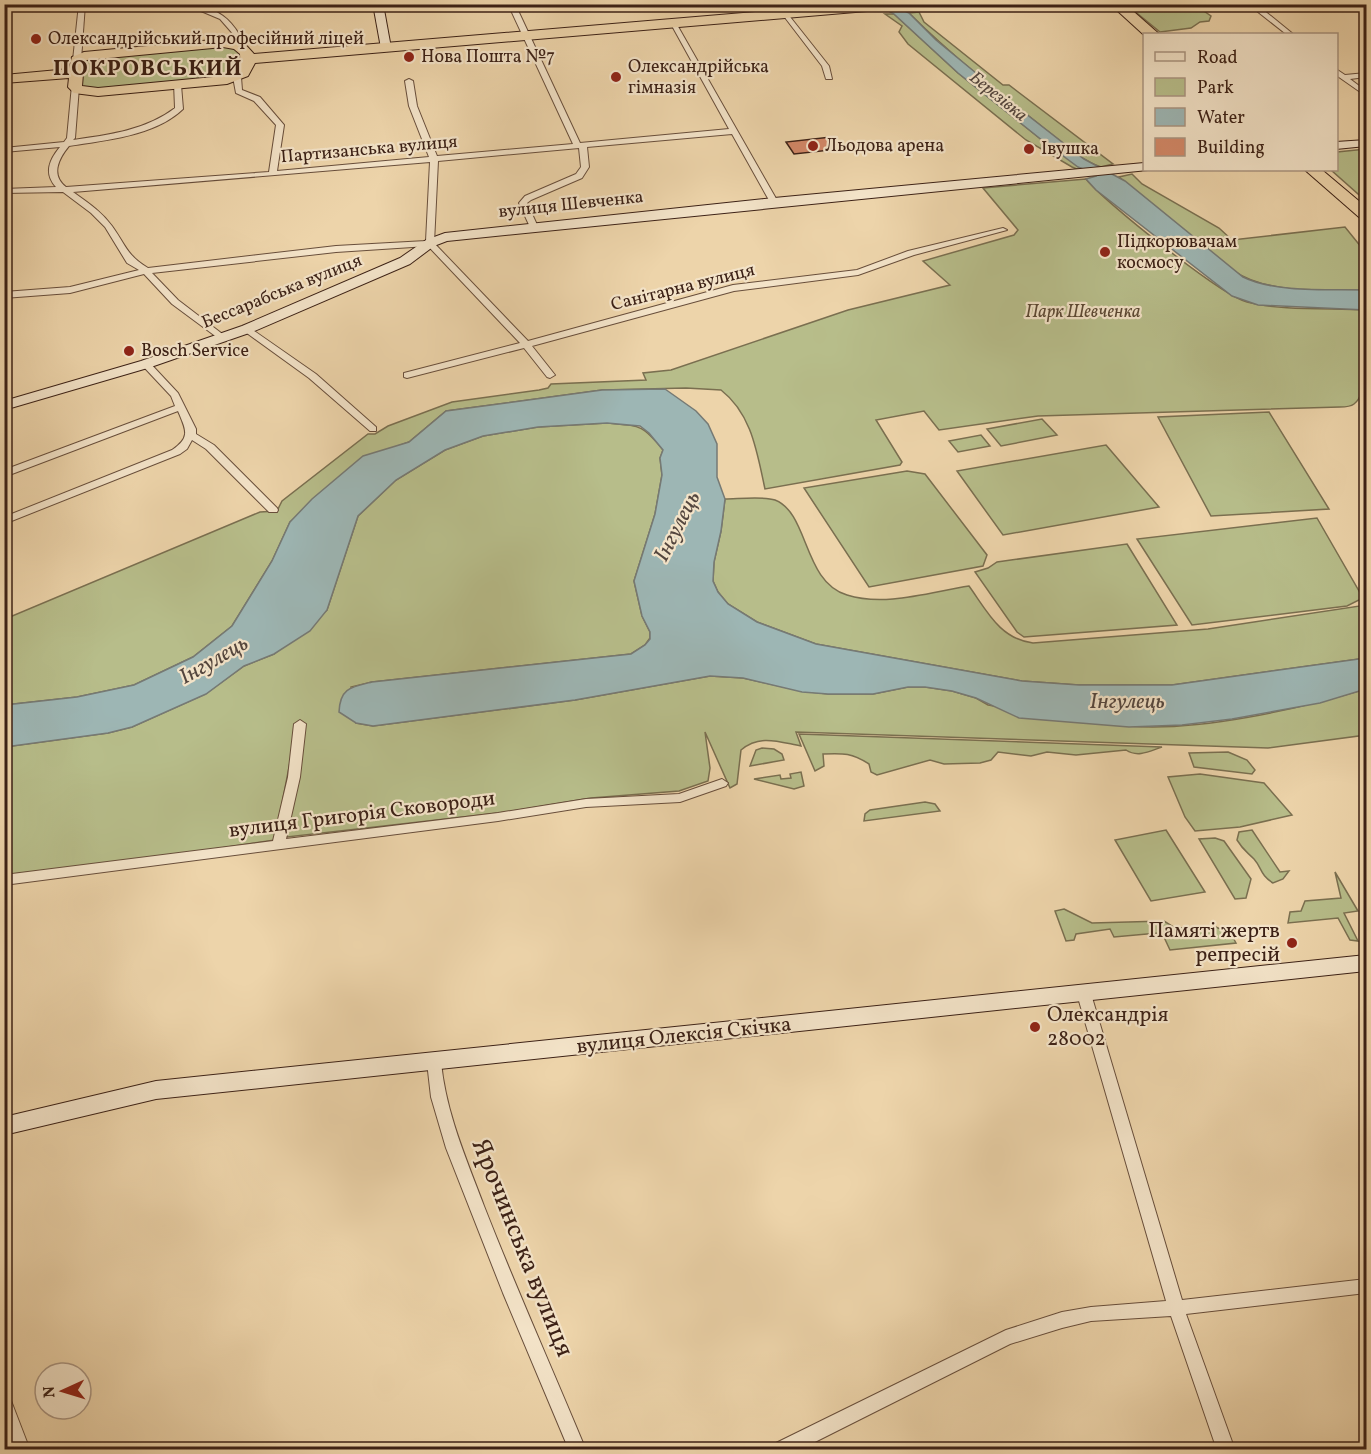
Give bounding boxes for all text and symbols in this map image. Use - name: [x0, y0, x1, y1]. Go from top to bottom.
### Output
- place label: Олександрійський професійний ліцей: [48, 27, 364, 52]
- marker: Олександрійський професійний ліцей: [29, 32, 43, 46]
- legend: [1143, 33, 1338, 171]
- place label: Нова Пошта №7: [421, 45, 555, 70]
- text: Road: [1197, 46, 1238, 71]
- marker: Нова Пошта №7: [402, 50, 416, 64]
- district label: ПОКРОВСЬКИЙ: [53, 54, 243, 85]
- place label: Олександрійська гімназія: [628, 55, 769, 101]
- water label: Березівка: [964, 66, 1032, 128]
- marker: Олександрійська гімназія: [609, 70, 623, 84]
- text: Park: [1197, 76, 1234, 101]
- text: Water: [1197, 106, 1245, 131]
- street label: Партизанська вулиця: [279, 130, 459, 170]
- place label: Льодова арена: [825, 134, 944, 159]
- text: Building: [1197, 136, 1265, 161]
- place label: Івушка: [1041, 137, 1099, 162]
- marker: Льодова арена: [806, 139, 820, 153]
- marker: Івушка: [1022, 142, 1036, 156]
- street label: вулиця Шевченка: [497, 185, 645, 225]
- place label: Підкорювачам космосу: [1117, 230, 1237, 276]
- marker: Підкорювачам космосу: [1098, 245, 1112, 259]
- street label: Бессарабська вулиця: [198, 248, 366, 336]
- street label: Санітарна вулиця: [608, 258, 758, 318]
- park label: Парк Шевченка: [1025, 300, 1141, 325]
- place label: Bosch Service: [141, 339, 249, 364]
- marker: Bosch Service: [122, 344, 136, 358]
- water label: Інгулець: [647, 486, 709, 568]
- water label: Інгулець: [174, 629, 254, 693]
- water label: Інгулець: [1089, 687, 1165, 718]
- street label: вулиця Григорія Сковороди: [227, 784, 497, 846]
- place label: Памяті жертв репресій: [1148, 917, 1280, 970]
- marker: Памяті жертв репресій: [1285, 936, 1299, 950]
- place label: Олександрія 28002: [1047, 1001, 1169, 1054]
- street label: вулиця Олексія Скічка: [575, 1010, 793, 1062]
- marker: Олександрія 28002: [1028, 1020, 1042, 1034]
- street label: Ярочинська вулиця: [462, 1133, 582, 1363]
- north arrow: [33, 1361, 93, 1421]
- text: N: [39, 1385, 61, 1398]

